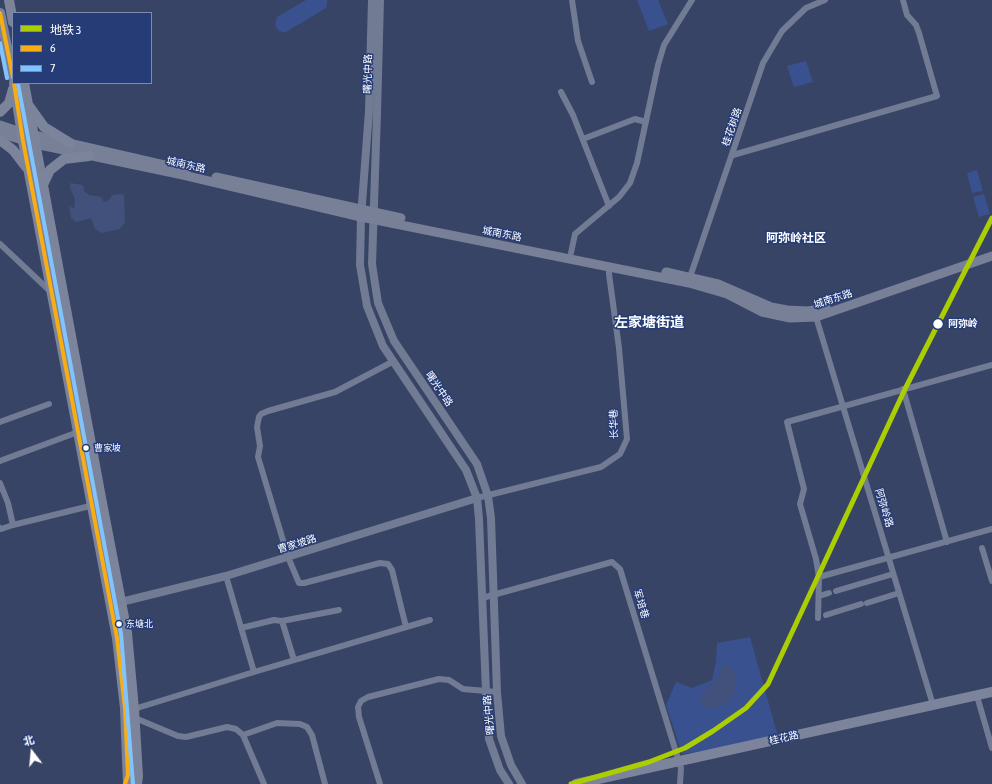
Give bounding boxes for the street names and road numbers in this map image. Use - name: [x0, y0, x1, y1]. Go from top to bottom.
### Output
- street label: 曙光中路: [362, 54, 374, 94]
- street label: 桂花树路: [720, 106, 744, 148]
- street label: 城南东路: [165, 155, 207, 175]
- street label: 城南东路: [481, 224, 523, 244]
- street label: 城南东路: [812, 287, 854, 311]
- street label: 曙光中路: [423, 369, 455, 409]
- street label: 长华巷: [608, 409, 620, 439]
- street label: 阿弥岭路: [872, 487, 896, 529]
- street label: 曹家坡路: [276, 532, 318, 556]
- street label: 军培巷: [631, 588, 651, 620]
- street label: 曙光中路: [481, 695, 497, 735]
- street label: 桂花路: [768, 729, 800, 747]

